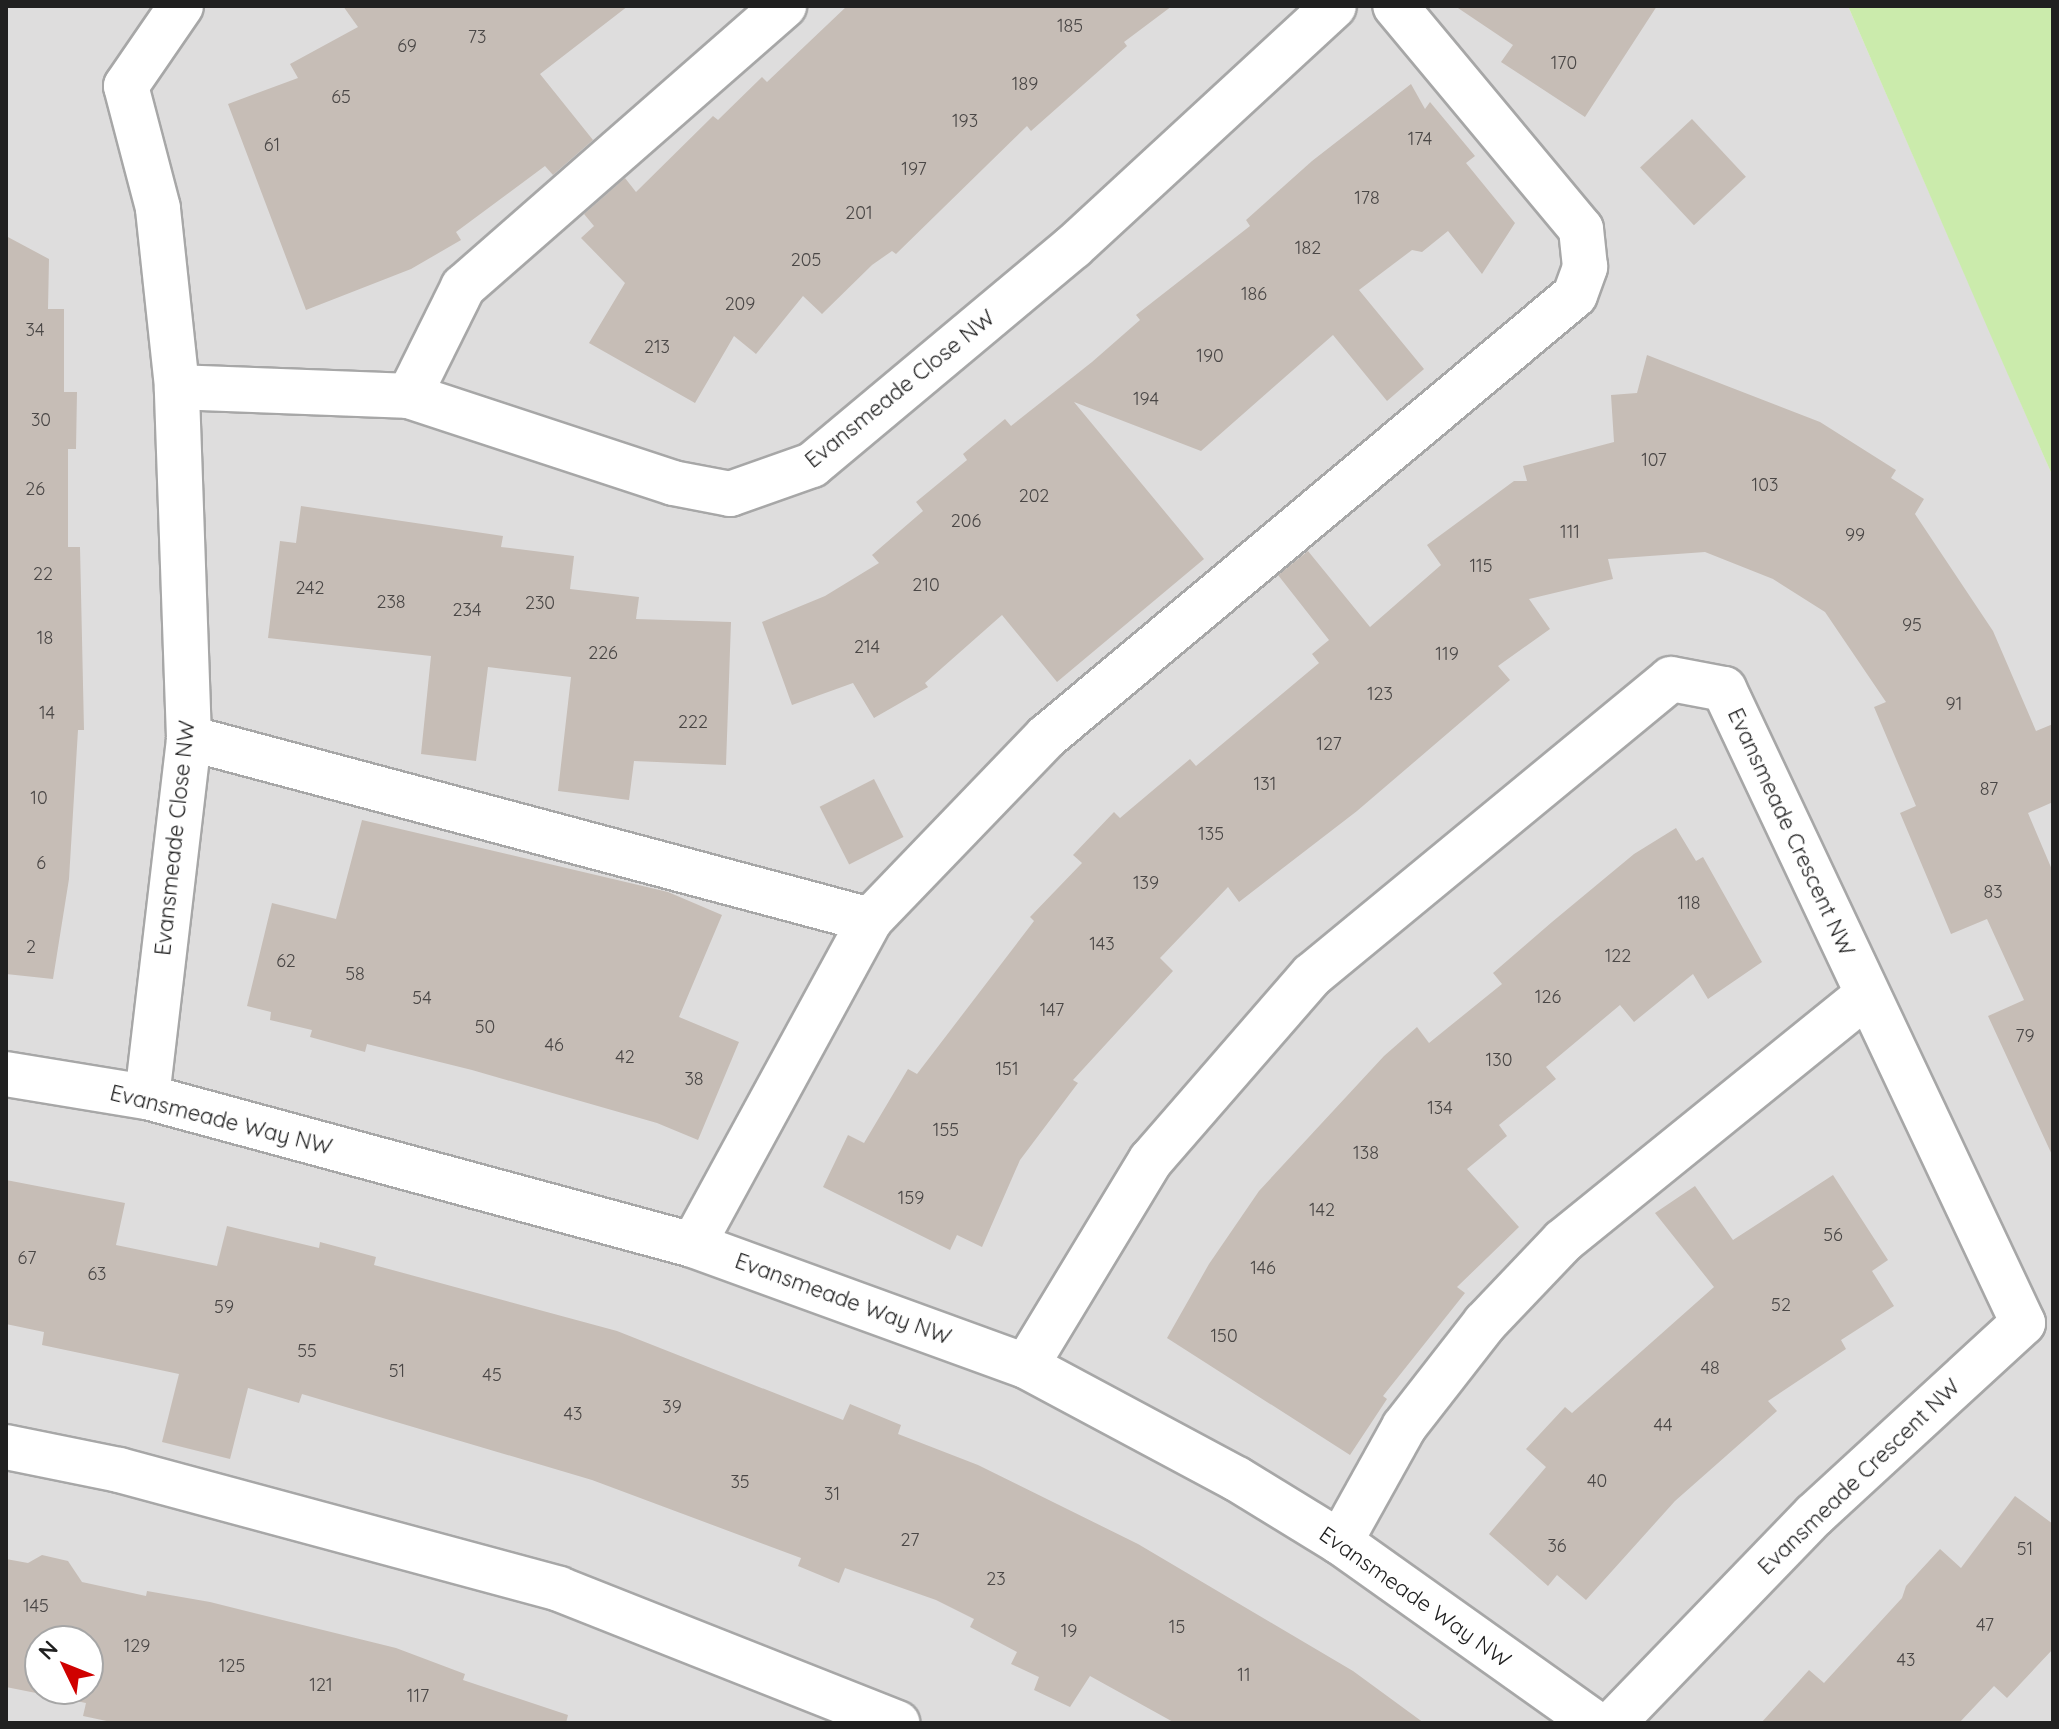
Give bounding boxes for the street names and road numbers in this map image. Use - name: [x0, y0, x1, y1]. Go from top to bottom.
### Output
- street label: Evansmeade Close NW: [800, 304, 1000, 474]
- street label: Evansmeade Crescent NW: [1722, 704, 1860, 960]
- street label: Evansmeade Close NW: [150, 719, 200, 957]
- street label: Evansmeade Way NW: [107, 1080, 335, 1160]
- street label: Evansmeade Way NW: [731, 1248, 955, 1350]
- street label: Evansmeade Crescent NW: [1753, 1374, 1965, 1580]
- street label: Evansmeade Way NW: [1314, 1521, 1516, 1673]

